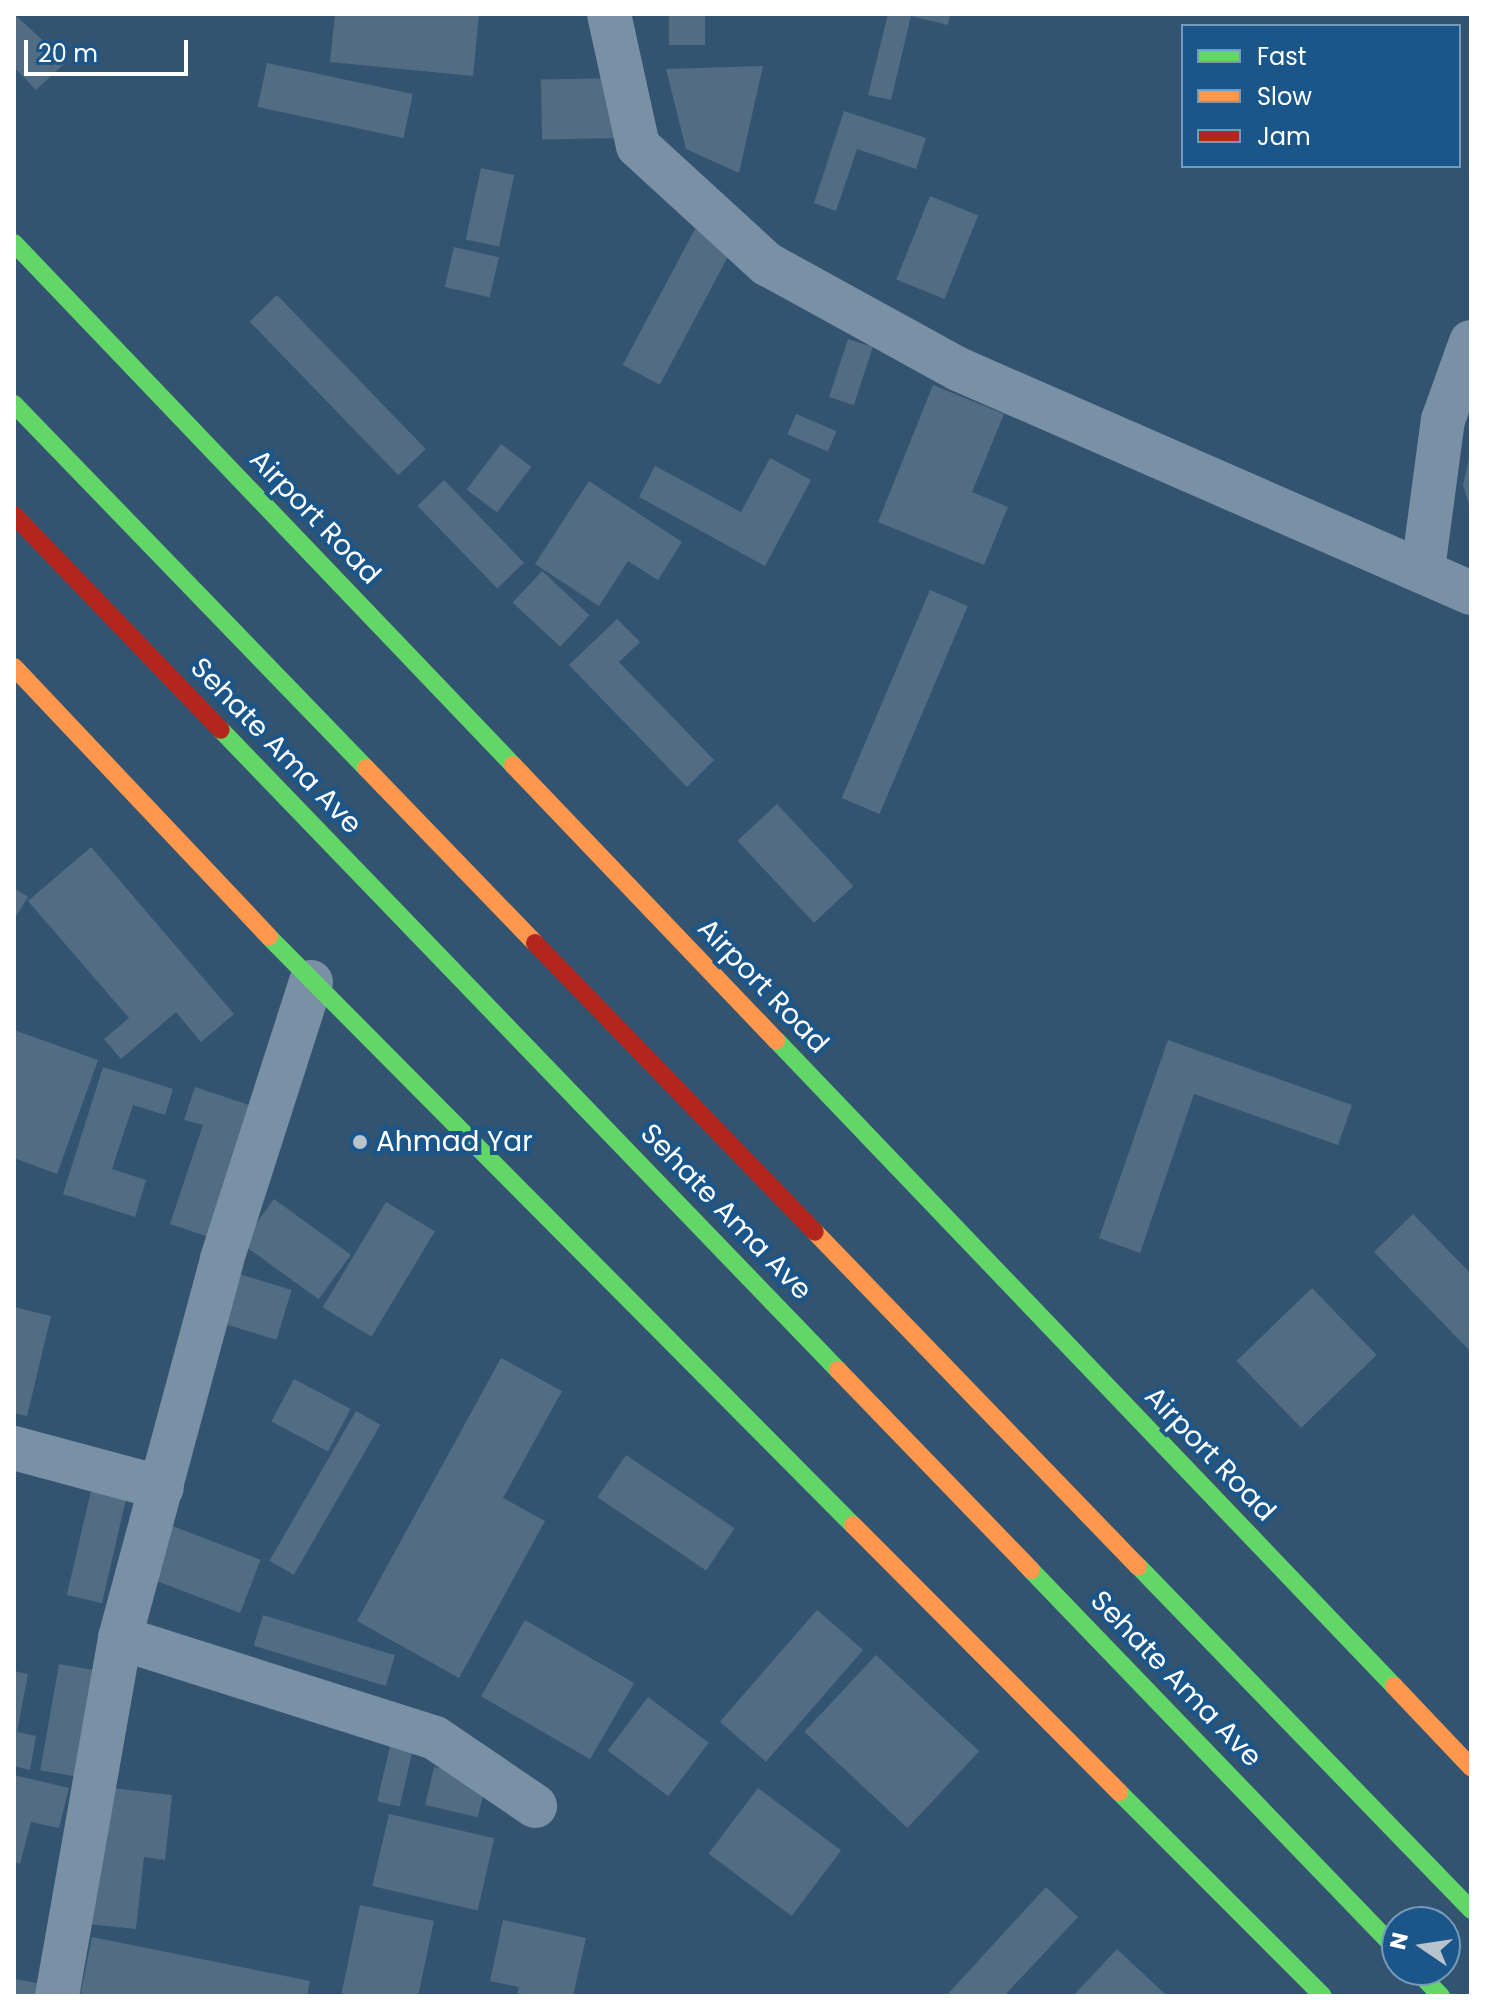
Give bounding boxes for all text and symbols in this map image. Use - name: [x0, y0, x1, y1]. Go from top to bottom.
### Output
- scale bar: [28, 24, 192, 74]
- legend: [1181, 24, 1461, 168]
- text: 20 m: [38, 37, 98, 70]
- text: Fast: [1257, 40, 1307, 73]
- text: Slow: [1257, 80, 1312, 113]
- text: Jam: [1257, 120, 1311, 153]
- street label: Airport Road: [242, 443, 388, 591]
- street label: Sehate Ama Ave: [183, 651, 369, 841]
- street label: Airport Road: [690, 912, 836, 1060]
- street label: Sehate Ama Ave: [633, 1117, 819, 1307]
- place label: Ahmad Yar: [376, 1125, 533, 1159]
- marker: Ahmad Yar: [351, 1133, 369, 1151]
- street label: Airport Road: [1137, 1380, 1283, 1528]
- street label: Sehate Ama Ave: [1083, 1584, 1269, 1774]
- north arrow: [1381, 1906, 1461, 1986]
- text: N: [1382, 1929, 1416, 1952]

